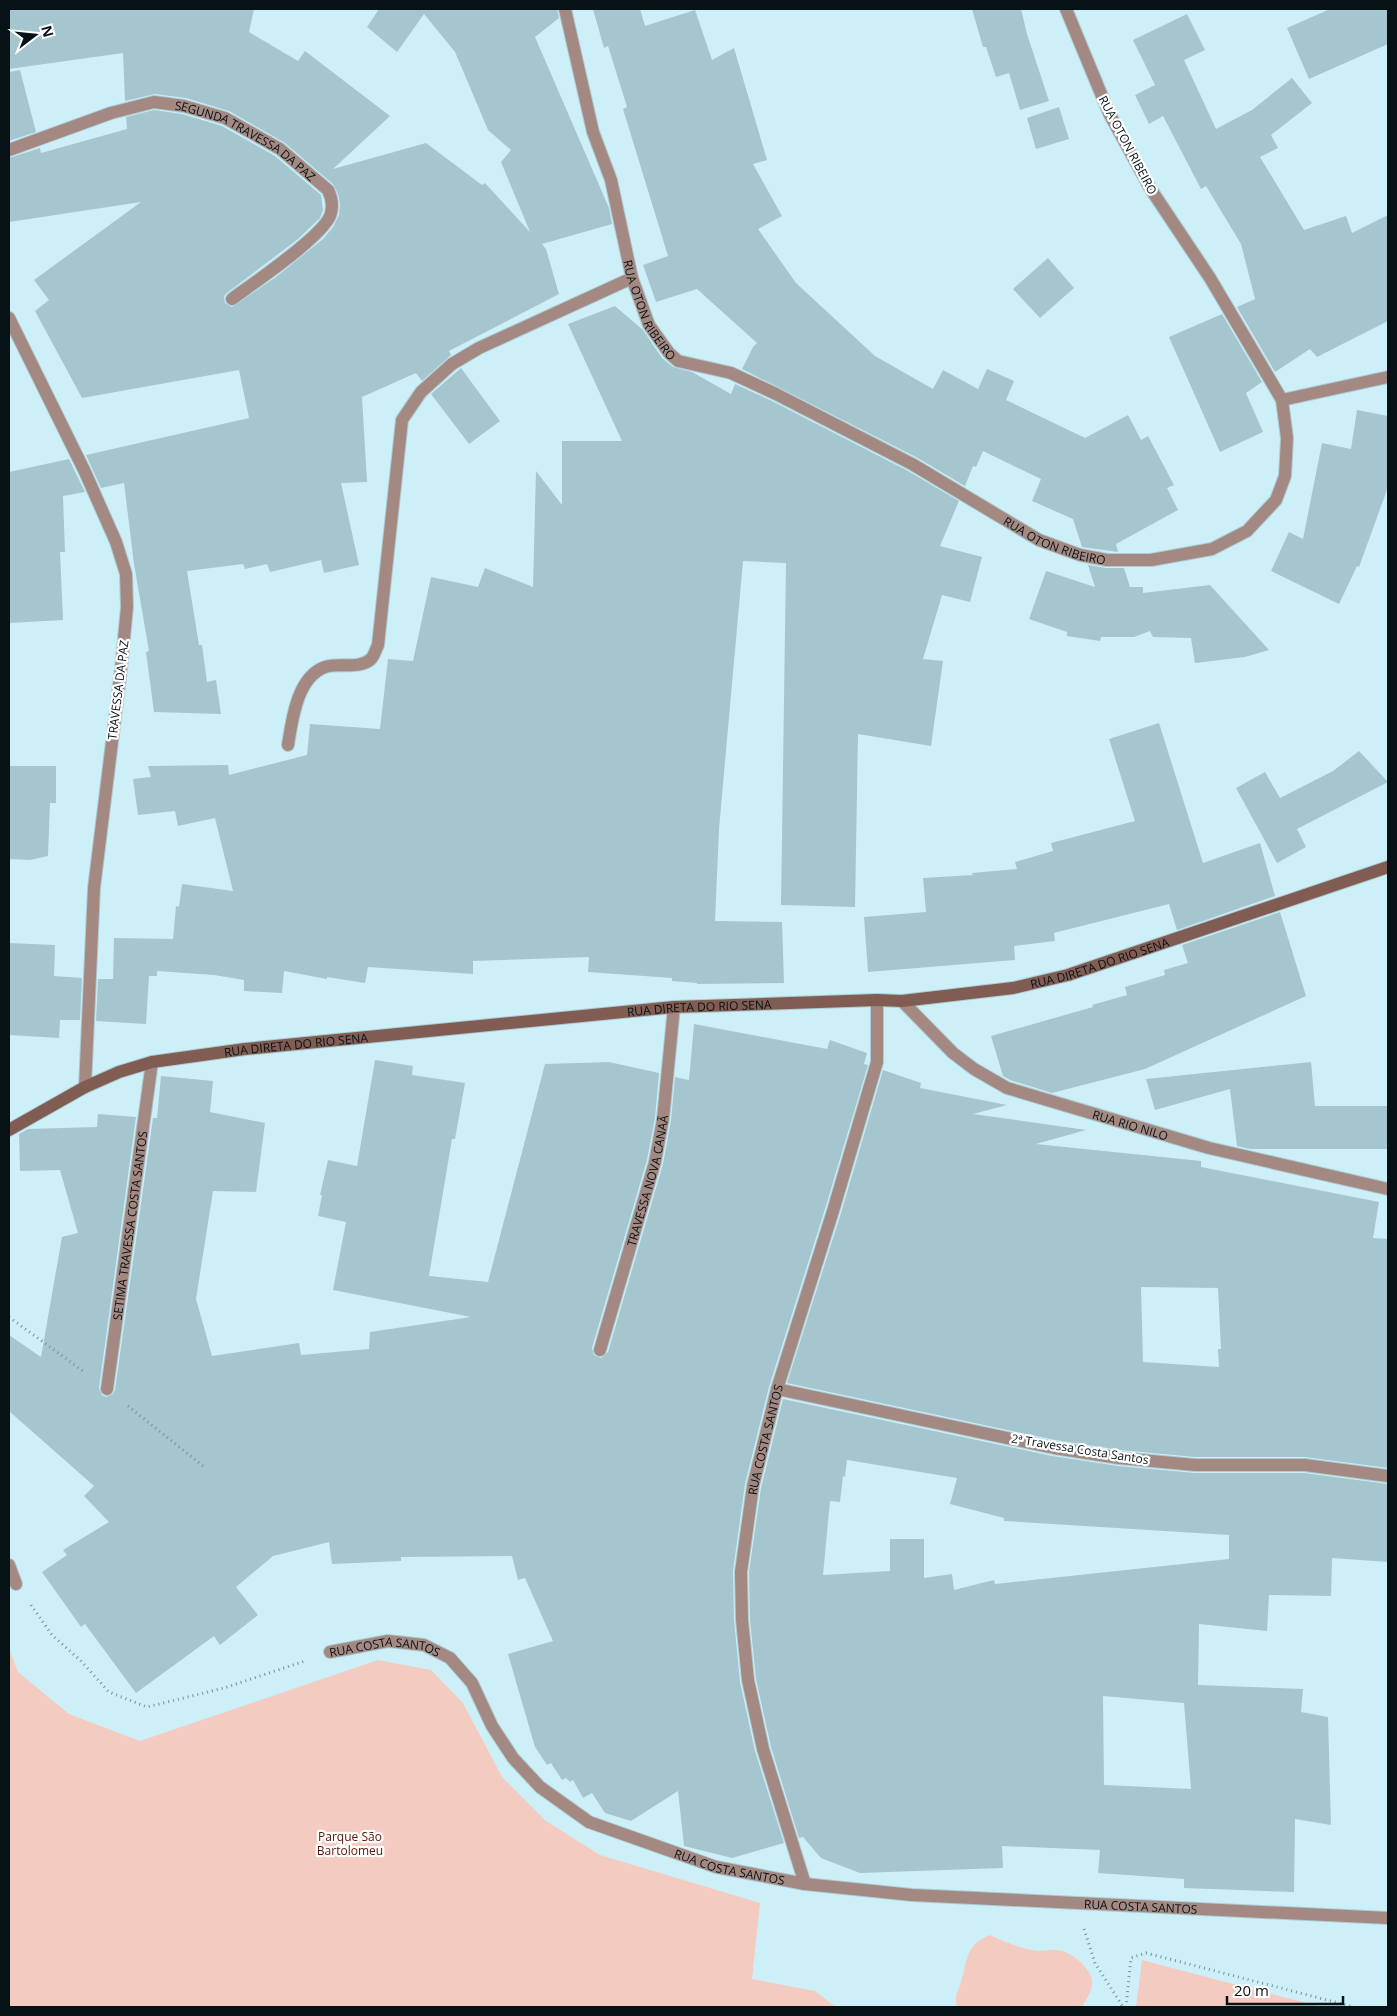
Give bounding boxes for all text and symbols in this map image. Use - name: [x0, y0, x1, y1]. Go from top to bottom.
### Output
- north arrow: [10, 10, 60, 60]
- text: N: [37, 23, 59, 39]
- street label: RUA OTON RIBEIRO: [1095, 93, 1161, 197]
- street label: SEGUNDA TRAVESSA DA PAZ: [174, 96, 320, 185]
- street label: RUA OTON RIBEIRO: [620, 258, 680, 364]
- street label: RUA OTON RIBEIRO: [1000, 512, 1107, 568]
- street label: TRAVESSA DA PAZ: [103, 639, 133, 741]
- street label: RUA DIRETA DO RIO SENA: [1028, 933, 1172, 992]
- street label: RUA DIRETA DO RIO SENA: [626, 995, 772, 1020]
- street label: RUA DIRETA DO RIO SENA: [223, 1028, 369, 1060]
- street label: RUA RIO NILO: [1090, 1105, 1170, 1144]
- street label: TRAVESSA NOVA CANAÃ: [622, 1114, 672, 1248]
- street label: SETIMA TRAVESSA COSTA SANTOS: [108, 1130, 151, 1321]
- street label: RUA COSTA SANTOS: [743, 1382, 787, 1496]
- street label: 2ª Travessa Costa Santos: [1010, 1430, 1150, 1468]
- street label: RUA COSTA SANTOS: [328, 1632, 443, 1660]
- park label: Parque São Bartolomeu: [317, 1828, 383, 1859]
- street label: RUA COSTA SANTOS: [672, 1844, 786, 1888]
- street label: RUA COSTA SANTOS: [1084, 1895, 1198, 1917]
- scale bar: [1227, 1974, 1343, 2006]
- text: 20 m: [1234, 1980, 1269, 2000]

